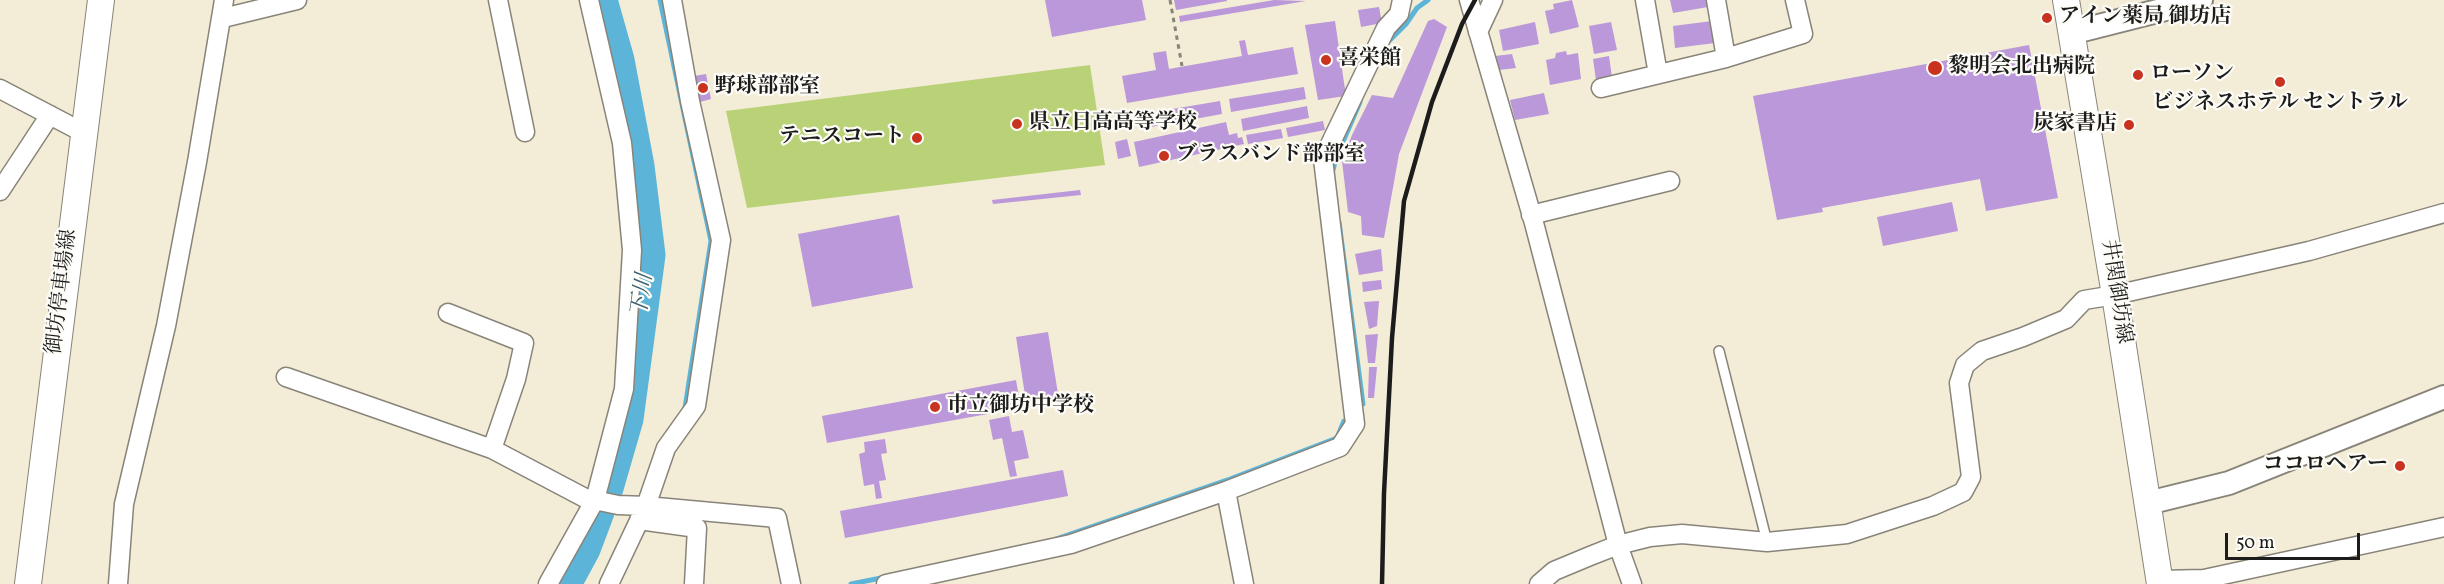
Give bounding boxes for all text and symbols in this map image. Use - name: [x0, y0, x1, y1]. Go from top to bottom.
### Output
- place label: アイン薬局 御坊店: [2059, 5, 2231, 31]
- marker: アイン薬局 御坊店: [2040, 11, 2054, 25]
- place label: 喜栄館: [1338, 47, 1401, 73]
- marker: 喜栄館: [1319, 53, 1333, 67]
- place label: 黎明会北出病院: [1948, 55, 2095, 81]
- marker: 黎明会北出病院: [1926, 59, 1944, 77]
- place label: ローソン: [2150, 62, 2234, 88]
- marker: ローソン: [2131, 68, 2145, 82]
- place label: 野球部部室: [715, 75, 820, 101]
- marker: ビジネスホテル セントラル: [2273, 75, 2287, 89]
- marker: 野球部部室: [696, 81, 710, 95]
- place label: ビジネスホテル セントラル: [2152, 91, 2408, 117]
- place label: 県立日高高等学校: [1029, 111, 1197, 137]
- place label: 炭家書店: [2033, 112, 2117, 138]
- marker: 県立日高高等学校: [1010, 117, 1024, 131]
- marker: 炭家書店: [2122, 118, 2136, 132]
- place label: テニスコート: [779, 125, 905, 151]
- marker: テニスコート: [910, 131, 924, 145]
- place label: ブラスバンド部部室: [1176, 143, 1365, 169]
- marker: ブラスバンド部部室: [1157, 149, 1171, 163]
- street label: 御坊停車場線: [43, 228, 83, 356]
- street label: 井関御坊線: [2094, 238, 2136, 346]
- water label: 下川: [628, 272, 660, 320]
- place label: 市立御坊中学校: [947, 394, 1094, 420]
- marker: 市立御坊中学校: [928, 400, 942, 414]
- place label: ココロヘアー: [2263, 453, 2388, 479]
- marker: ココロヘアー: [2393, 459, 2407, 473]
- scale bar: [2228, 521, 2363, 559]
- text: 50 m: [2236, 531, 2275, 556]

